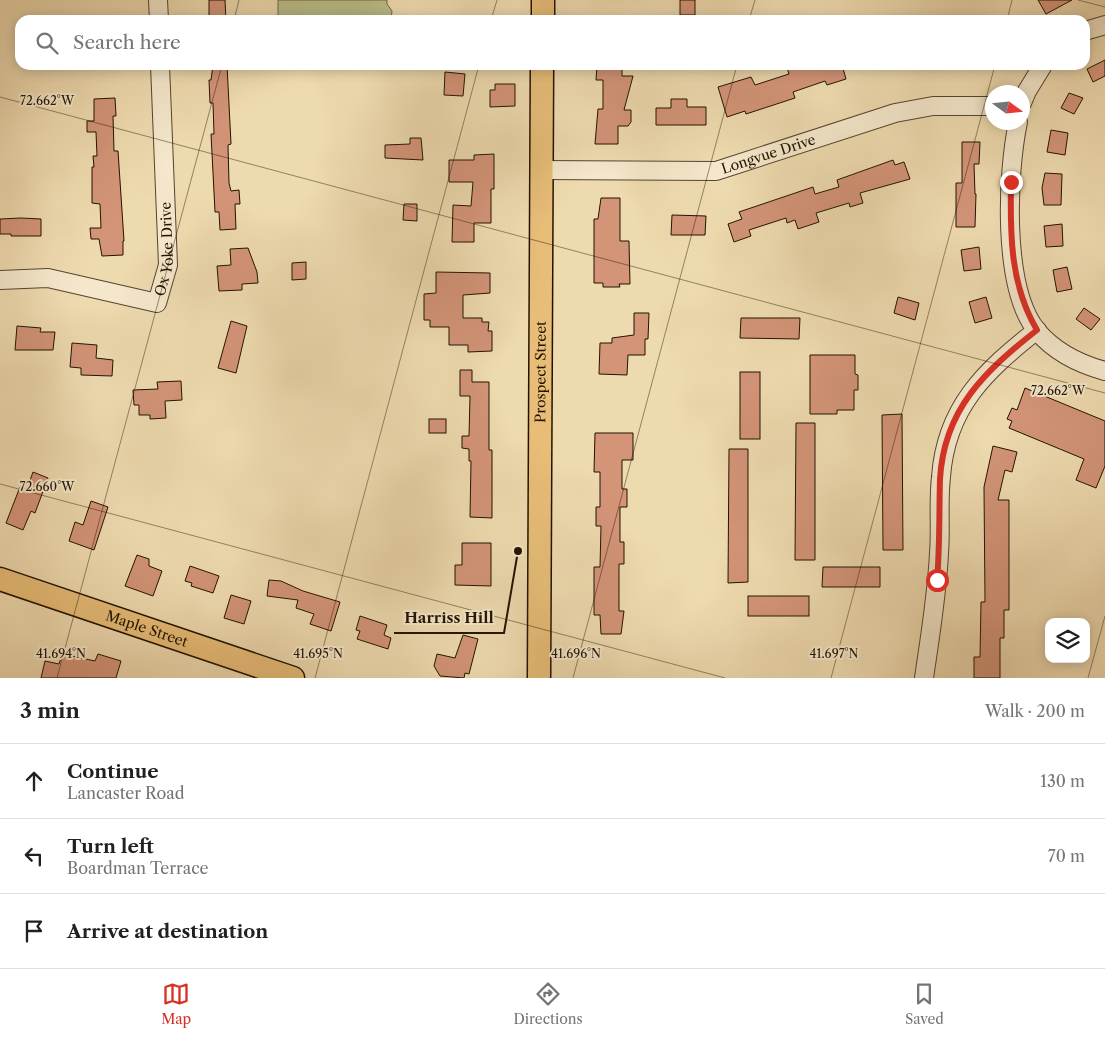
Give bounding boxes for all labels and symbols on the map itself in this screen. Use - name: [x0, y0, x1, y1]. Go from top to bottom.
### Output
- north arrow: [985, 85, 1030, 130]
- text: 72.662°W: [20, 93, 75, 108]
- street label: Longvue Drive: [719, 130, 818, 178]
- route end: [1000, 171, 1023, 194]
- street label: Ox Yoke Drive: [150, 201, 177, 298]
- street label: Prospect Street: [531, 321, 550, 423]
- text: 72.662°W: [1031, 383, 1086, 398]
- text: 72.660°W: [20, 479, 75, 494]
- route start: [926, 569, 949, 592]
- callout: Harriss Hill: [394, 603, 504, 633]
- street label: Maple Street: [103, 606, 190, 651]
- text: Harriss Hill: [404, 608, 494, 627]
- text: 41.694°N: [36, 646, 86, 661]
- text: 41.695°N: [293, 646, 343, 661]
- text: 41.696°N: [551, 646, 601, 661]
- text: 41.697°N: [809, 646, 859, 661]

